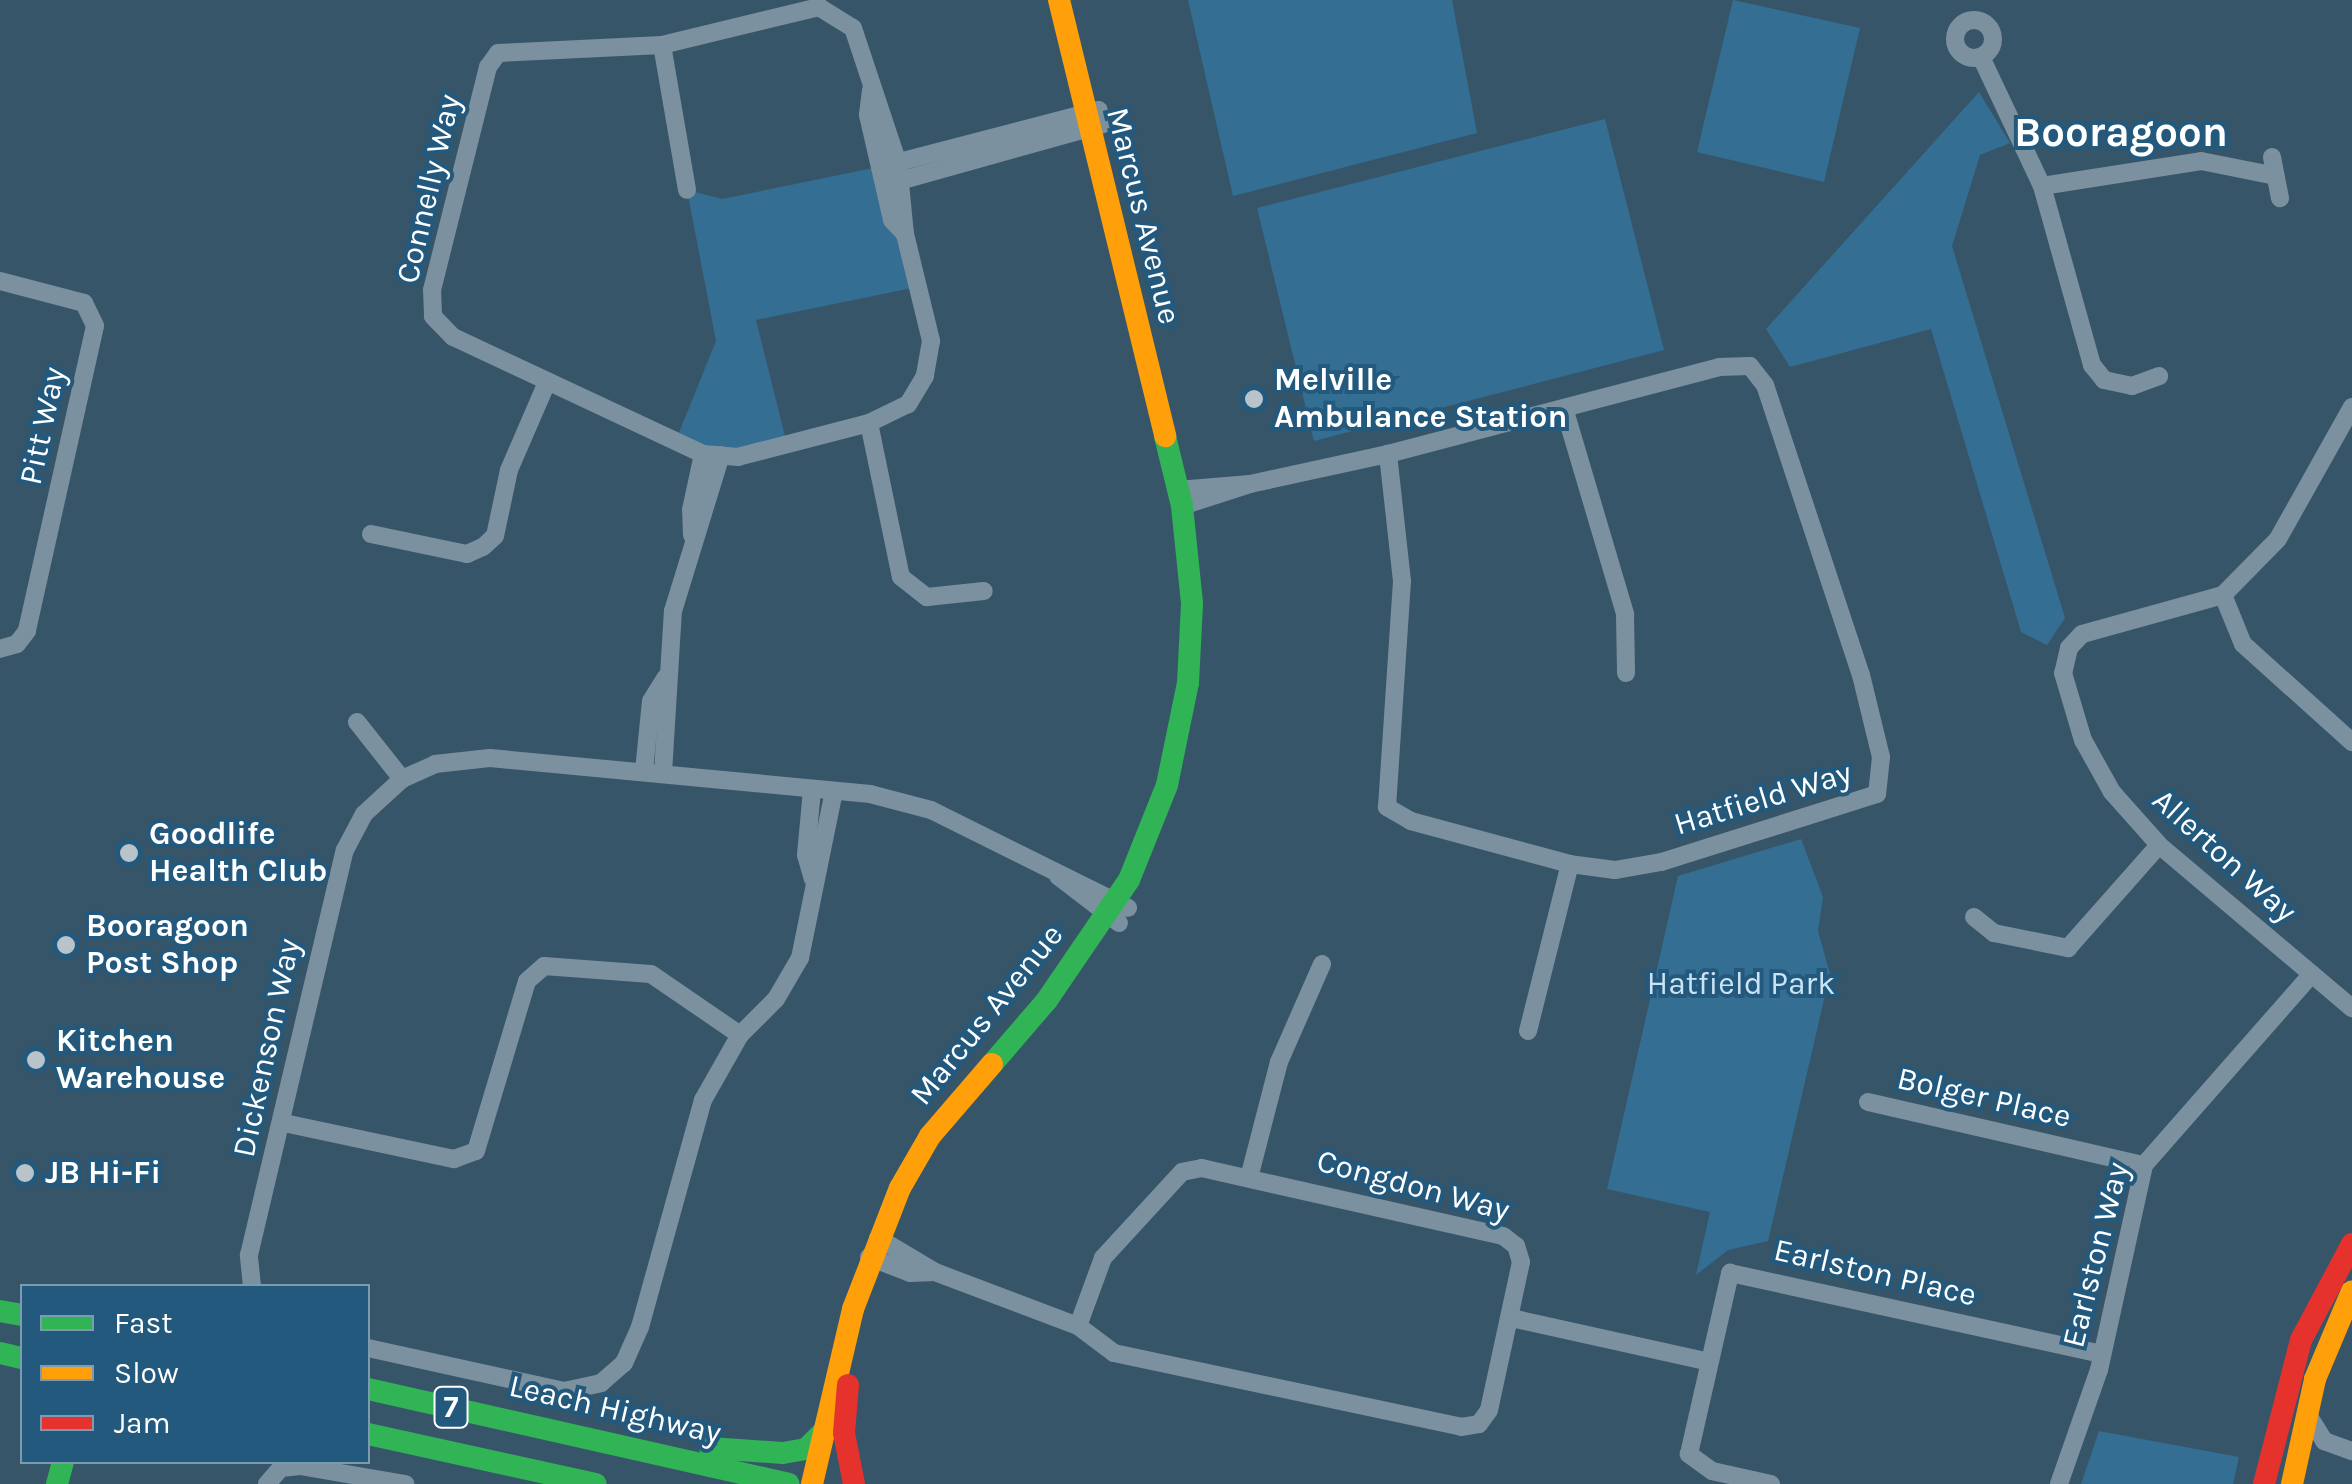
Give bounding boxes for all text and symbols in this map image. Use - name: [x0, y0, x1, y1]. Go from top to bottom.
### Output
- street label: Connelly Way: [389, 91, 469, 287]
- street label: Marcus Avenue: [1098, 104, 1188, 328]
- district label: Booragoon: [2014, 107, 2228, 157]
- place label: Melville Ambulance Station: [1274, 362, 1567, 437]
- street label: Pitt Way: [12, 364, 74, 488]
- marker: Melville Ambulance Station: [1243, 388, 1265, 410]
- street label: Hatfield Way: [1670, 754, 1856, 844]
- street label: Allerton Way: [2144, 781, 2304, 931]
- place label: Goodlife Health Club: [149, 816, 327, 891]
- marker: Goodlife Health Club: [118, 842, 140, 864]
- place label: Booragoon Post Shop: [86, 908, 249, 983]
- street label: Marcus Avenue: [902, 917, 1072, 1113]
- marker: Booragoon Post Shop: [55, 934, 77, 956]
- street label: Dickenson Way: [225, 935, 309, 1161]
- park label: Hatfield Park: [1647, 965, 1835, 1003]
- place label: Kitchen Warehouse: [56, 1023, 225, 1098]
- marker: Kitchen Warehouse: [25, 1049, 47, 1071]
- street label: Bolger Place: [1893, 1059, 2075, 1137]
- street label: Congdon Way: [1312, 1142, 1514, 1230]
- place label: JB Hi-Fi: [45, 1154, 161, 1192]
- street label: Earlston Way: [2054, 1158, 2138, 1352]
- marker: JB Hi-Fi: [14, 1162, 36, 1184]
- street label: Earlston Place: [1770, 1231, 1980, 1315]
- legend: [20, 1284, 370, 1464]
- text: Fast: [114, 1305, 173, 1341]
- text: Slow: [114, 1355, 179, 1391]
- street label: Leach Highway: [505, 1367, 725, 1453]
- road number: 7: [434, 1382, 468, 1432]
- text: Jam: [114, 1405, 171, 1441]

